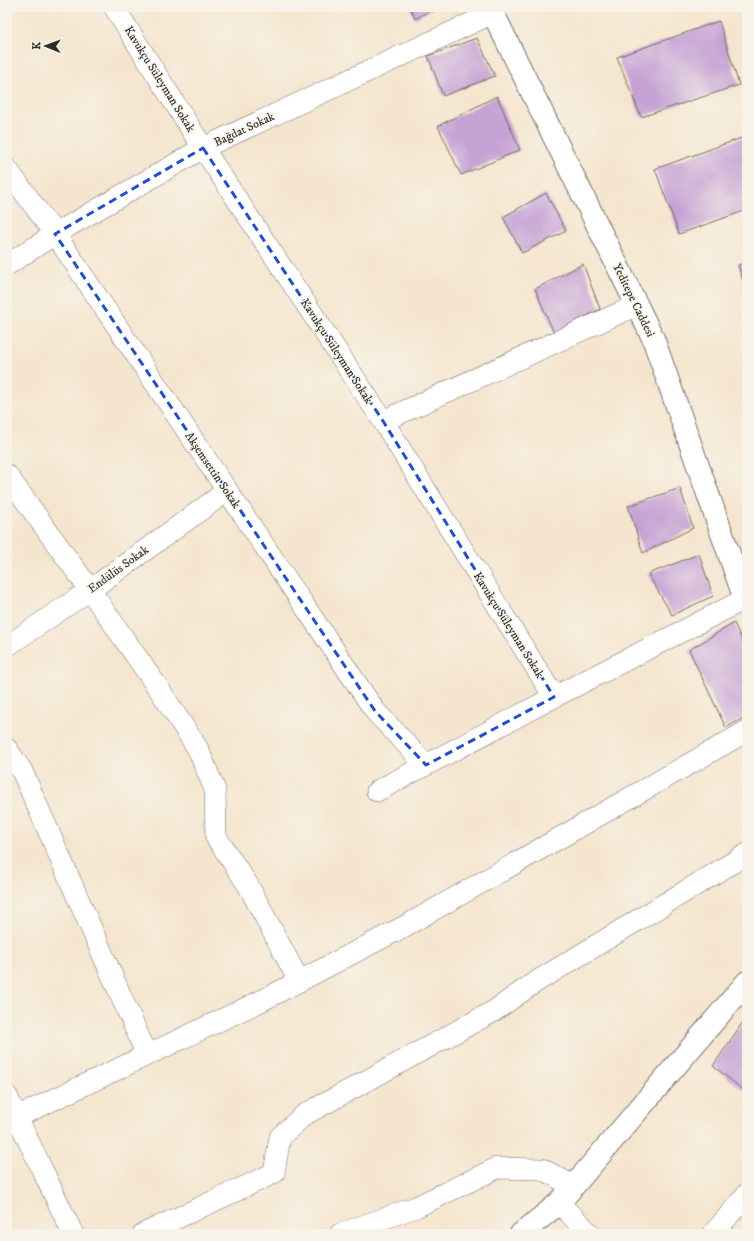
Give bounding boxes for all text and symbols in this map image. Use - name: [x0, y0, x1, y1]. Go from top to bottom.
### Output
- street label: Kavukçu Süleyman Sokak: [121, 23, 198, 135]
- north arrow: [26, 26, 66, 66]
- text: K: [30, 42, 44, 50]
- street label: Bağdat Sokak: [212, 109, 277, 150]
- street label: Yeditepe Caddesi: [609, 261, 658, 340]
- street label: Kavukçu Süleyman Sokak: [297, 296, 376, 407]
- street label: Akşemsettin Sokak: [181, 429, 244, 512]
- street label: Endülüs Sokak: [85, 542, 152, 596]
- street label: Kavukçu Süleyman Sokak: [470, 569, 547, 681]

